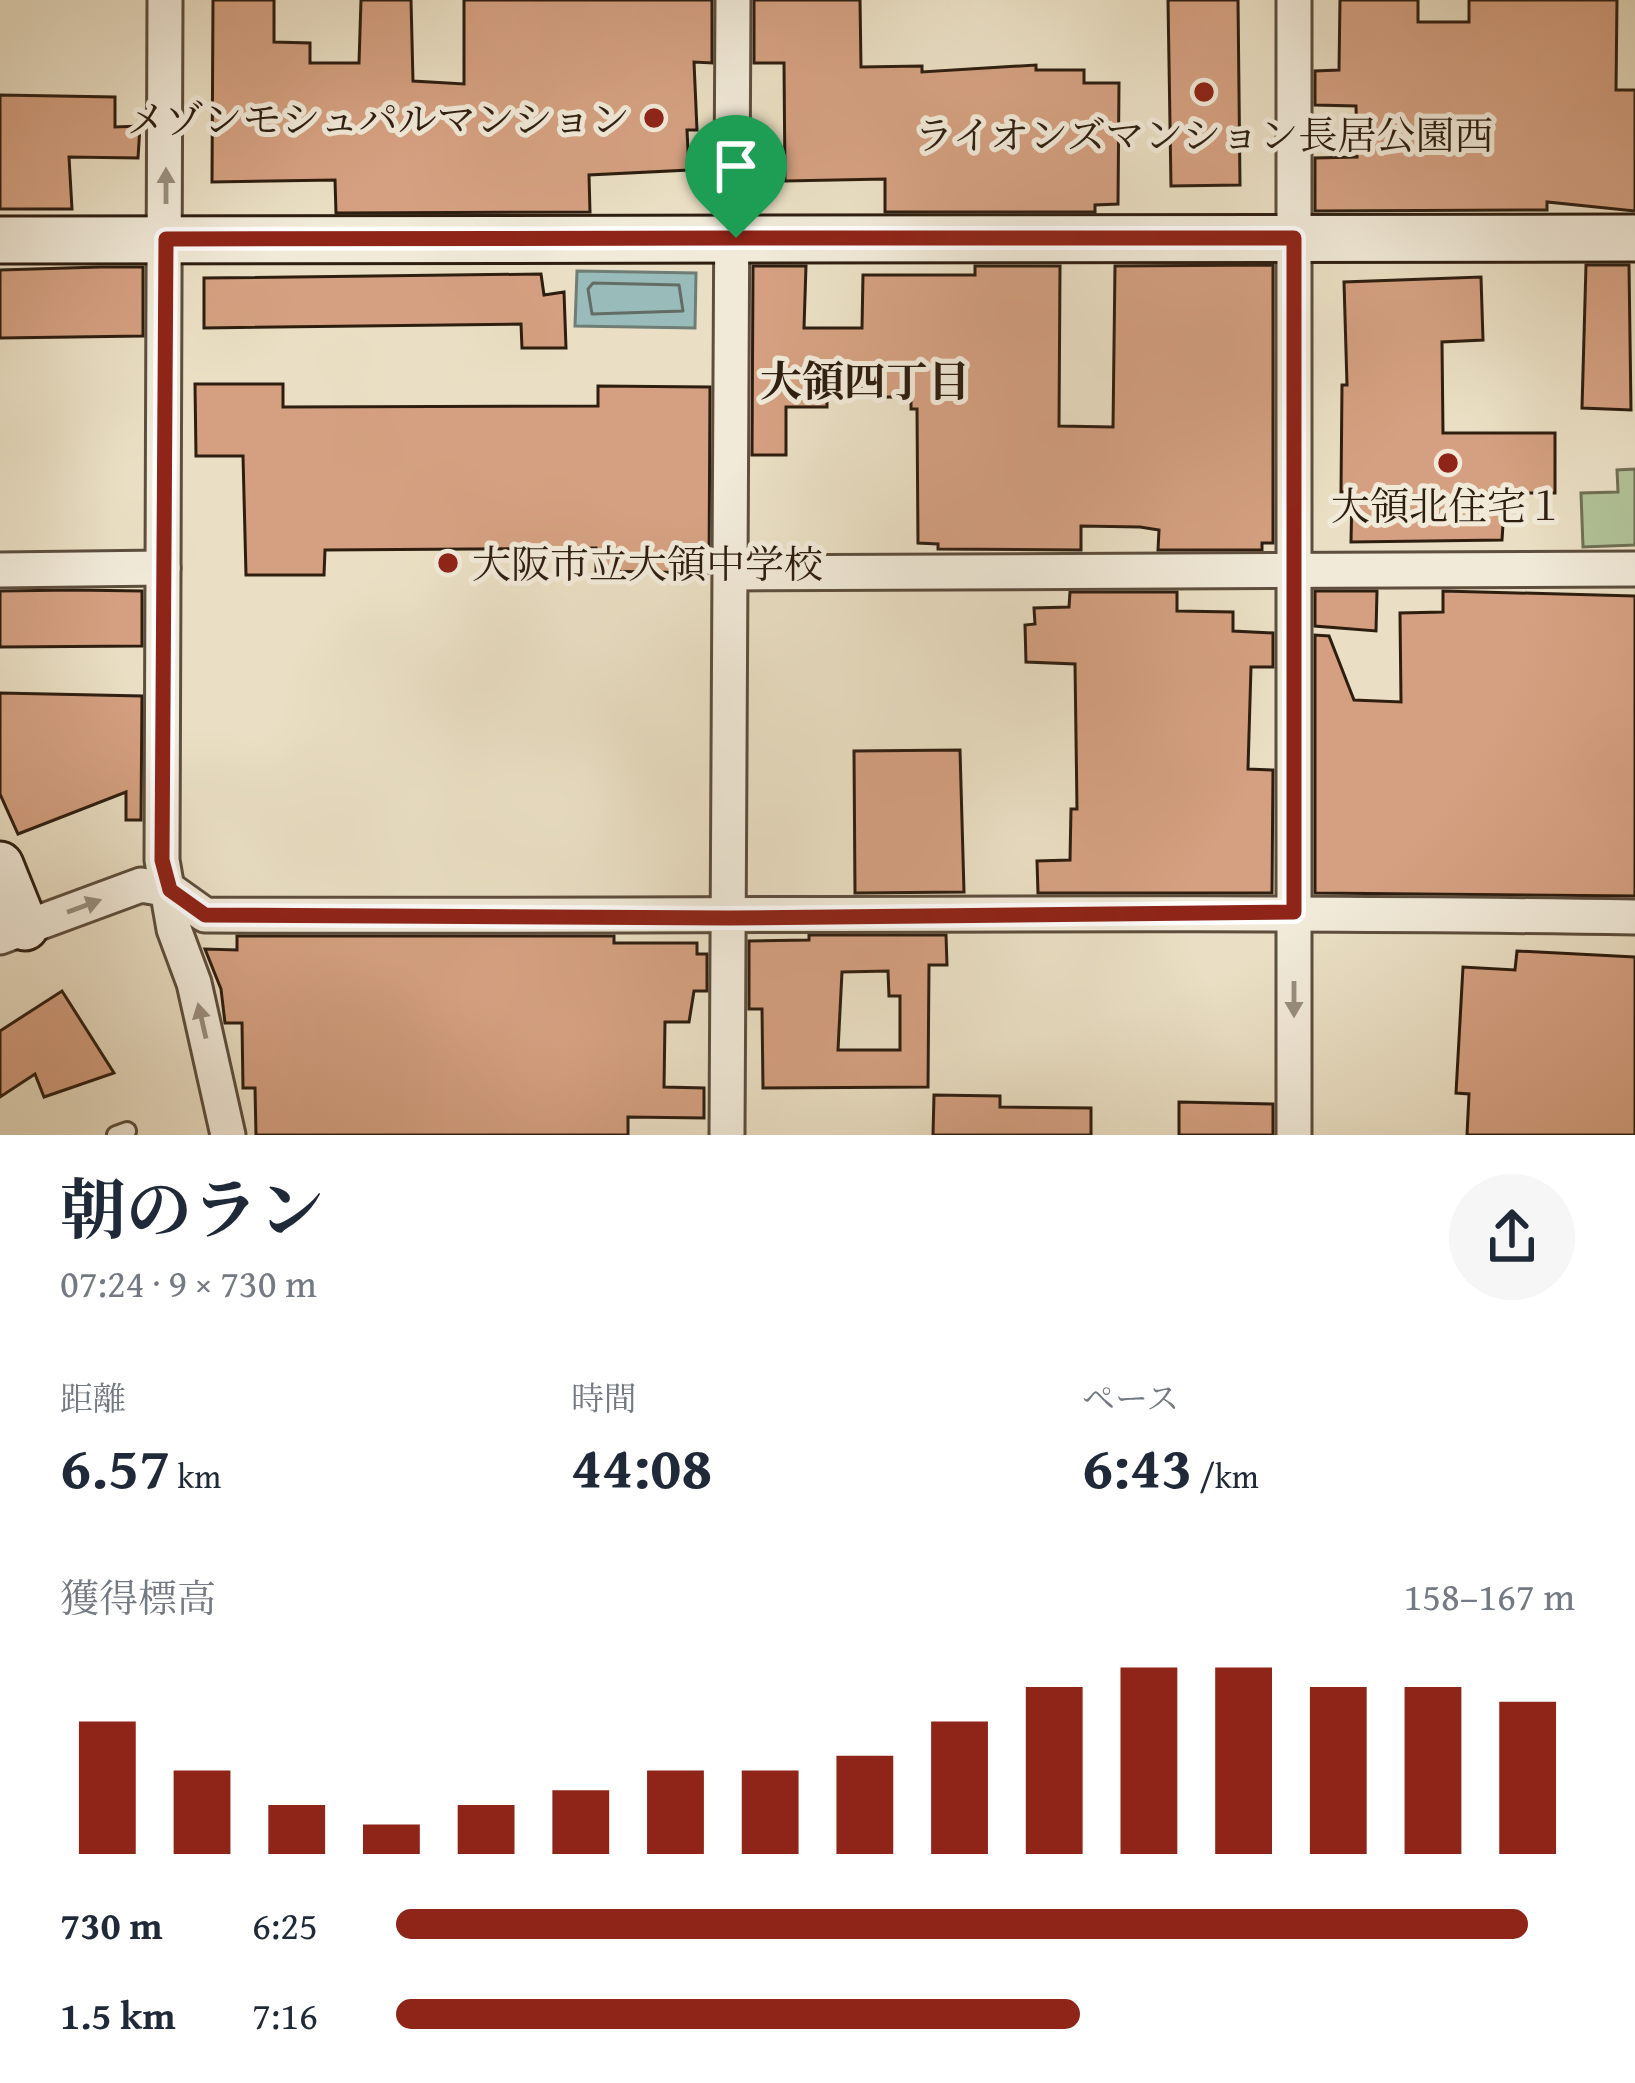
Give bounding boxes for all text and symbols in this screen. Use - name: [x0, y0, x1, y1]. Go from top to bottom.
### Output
- marker: ライオンズマンション長居公園西: [1191, 79, 1217, 105]
- place label: メゾンモシュパルマンション: [127, 90, 630, 147]
- marker: メゾンモシュパルマンション: [641, 105, 667, 131]
- place label: ライオンズマンション長居公園西: [915, 106, 1493, 163]
- pin: [685, 115, 787, 238]
- icon: arrive: [703, 133, 769, 199]
- one-way arrow: [156, 166, 176, 204]
- district label: 大領四丁目: [760, 350, 970, 411]
- marker: 大領北住宅１: [1435, 450, 1461, 476]
- place label: 大領北住宅１: [1331, 477, 1565, 534]
- place label: 大阪市立大領中学校: [472, 535, 823, 592]
- marker: 大阪市立大領中学校: [435, 550, 461, 576]
- one-way arrow: [66, 896, 102, 914]
- one-way arrow: [1284, 981, 1304, 1019]
- one-way arrow: [192, 1001, 211, 1039]
- text: 朝のラン: [60, 1160, 324, 1257]
- button: share: [1449, 1174, 1575, 1300]
- text: 07:24 · 9 × 730 m: [60, 1254, 317, 1311]
- text: 距離: [60, 1374, 126, 1422]
- text: 時間: [571, 1374, 637, 1422]
- text: ペース: [1082, 1374, 1179, 1422]
- text: 6.57: [60, 1422, 170, 1510]
- text: 44:08: [571, 1422, 712, 1510]
- text: 6:43: [1082, 1422, 1192, 1510]
- text: km: [170, 1452, 221, 1500]
- text: /km: [1192, 1452, 1259, 1500]
- text: 158–167 m: [1403, 1567, 1575, 1624]
- text: 獲得標高: [60, 1569, 216, 1626]
- text: 730 m: [60, 1896, 163, 1953]
- text: 6:25: [252, 1896, 318, 1953]
- text: 1.5 km: [60, 1986, 176, 2043]
- text: 7:16: [252, 1986, 318, 2043]

